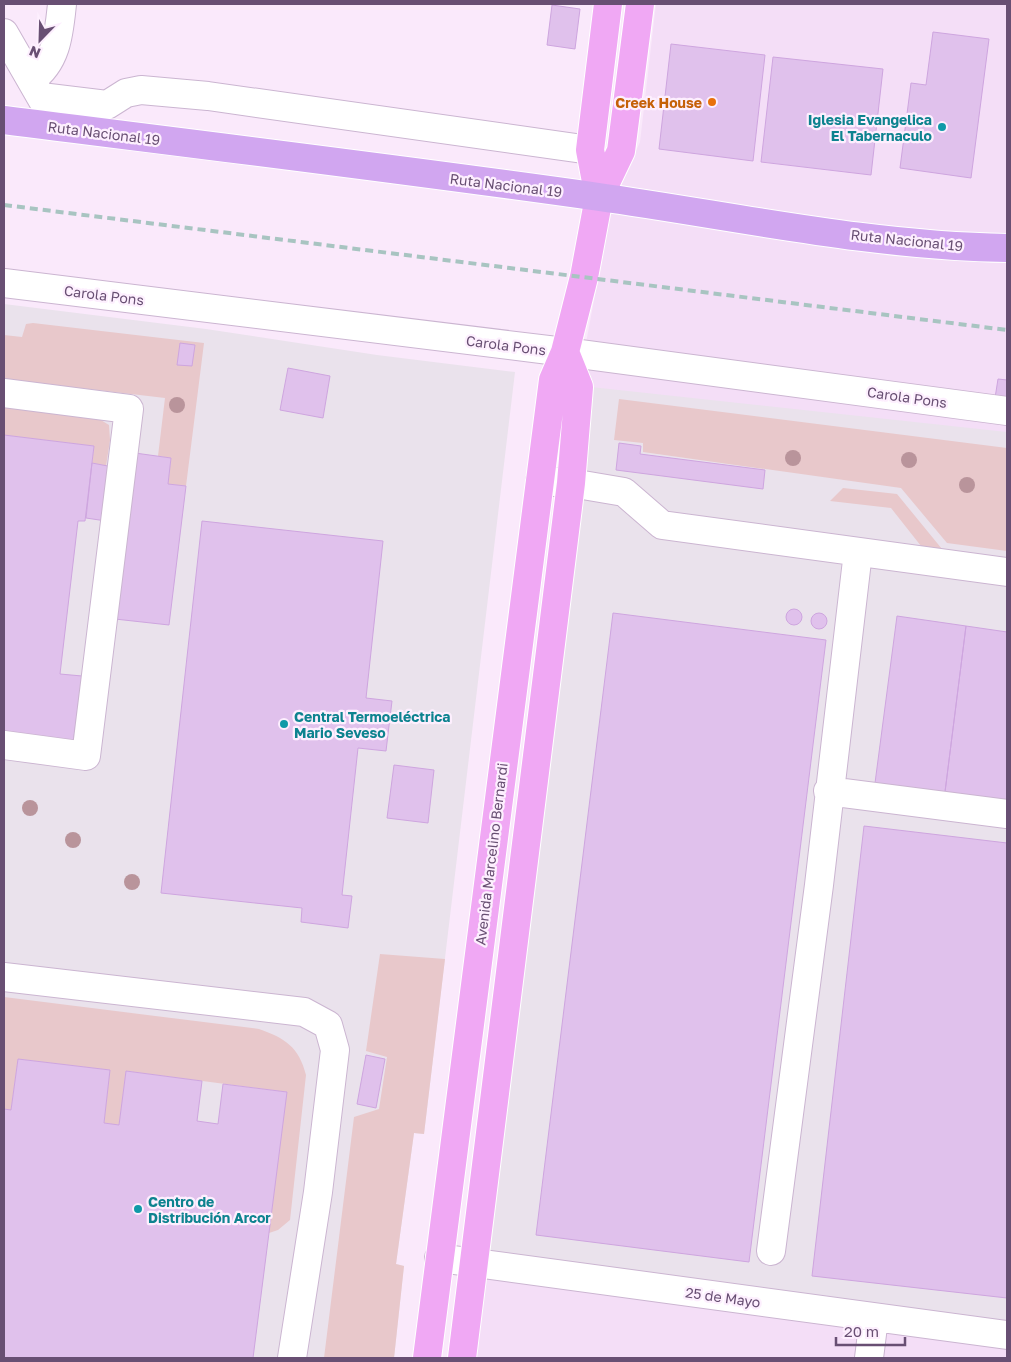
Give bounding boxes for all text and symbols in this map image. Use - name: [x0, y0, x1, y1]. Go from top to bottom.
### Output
- north arrow: [15, 15, 65, 65]
- text: N: [27, 43, 43, 62]
- place label: Creek House: [615, 94, 702, 111]
- marker: Creek House: [706, 96, 718, 108]
- place label: Iglesia Evangelica El Tabernaculo: [808, 111, 932, 144]
- street label: Ruta Nacional 19: [47, 118, 161, 148]
- marker: Iglesia Evangelica El Tabernaculo: [936, 121, 948, 133]
- street label: Ruta Nacional 19: [449, 170, 563, 200]
- street label: Ruta Nacional 19: [850, 226, 964, 254]
- street label: Carola Pons: [63, 282, 145, 308]
- street label: Carola Pons: [465, 332, 547, 358]
- street label: Carola Pons: [866, 383, 948, 411]
- place label: Central Termoeléctrica Mario Seveso: [294, 708, 450, 741]
- marker: Central Termoeléctrica Mario Seveso: [278, 718, 290, 730]
- street label: Avenida Marcelino Bernardi: [471, 762, 511, 946]
- place label: Centro de Distribución Arcor: [148, 1193, 271, 1226]
- marker: Centro de Distribución Arcor: [132, 1203, 144, 1215]
- street label: 25 de Mayo: [684, 1283, 762, 1311]
- scale bar: [836, 1314, 905, 1346]
- text: 20 m: [844, 1322, 879, 1340]

